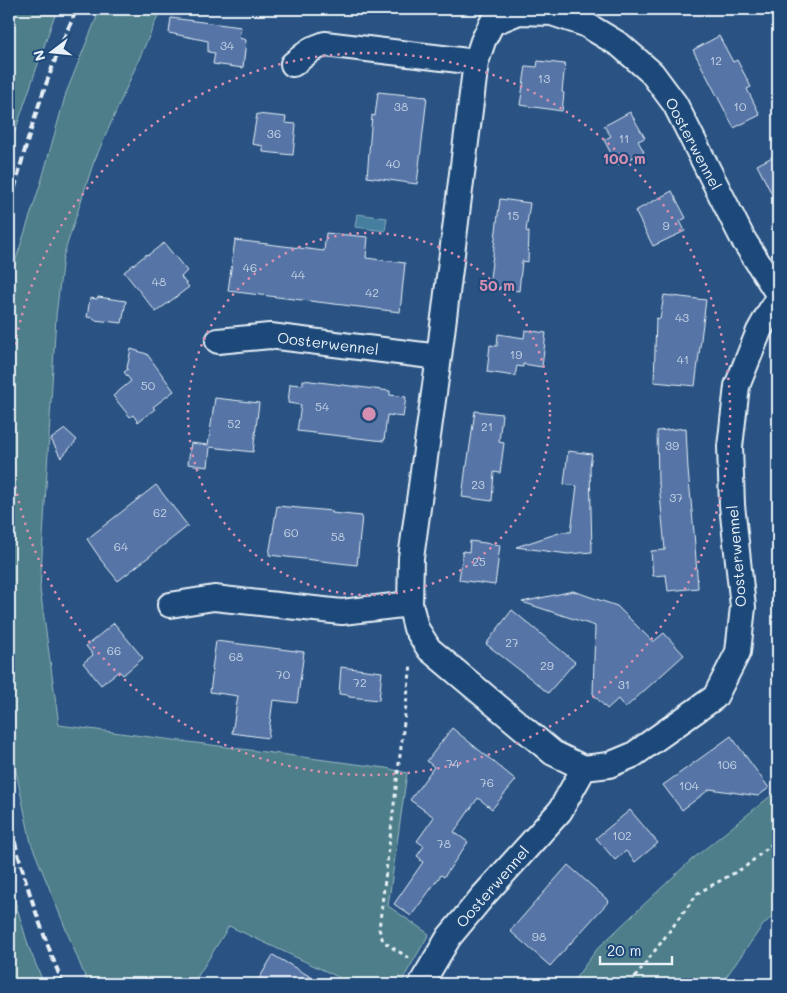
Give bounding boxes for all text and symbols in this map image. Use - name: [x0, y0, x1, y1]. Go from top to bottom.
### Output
- north arrow: [28, 28, 78, 78]
- house number: 34: [220, 37, 234, 53]
- text: N: [28, 48, 50, 63]
- house number: 12: [710, 52, 722, 68]
- house number: 13: [538, 70, 550, 86]
- street label: Oosterwennel: [661, 94, 727, 193]
- house number: 38: [394, 98, 408, 114]
- house number: 10: [734, 98, 747, 114]
- house number: 36: [267, 125, 281, 141]
- house number: 11: [619, 130, 629, 146]
- text: 100 m: [602, 148, 646, 168]
- house number: 40: [386, 155, 401, 171]
- house number: 15: [507, 207, 519, 223]
- house number: 9: [662, 217, 670, 233]
- house number: 46: [243, 259, 257, 275]
- house number: 44: [291, 266, 305, 282]
- house number: 48: [152, 273, 166, 289]
- text: 50 m: [479, 275, 515, 295]
- house number: 42: [365, 284, 379, 300]
- house number: 43: [675, 309, 689, 325]
- street label: Oosterwennel: [276, 327, 380, 359]
- house number: 19: [510, 346, 522, 362]
- house number: 41: [677, 351, 689, 367]
- house number: 50: [141, 377, 156, 393]
- house number: 54: [315, 398, 329, 414]
- centre of rings: [360, 405, 378, 423]
- house number: 52: [227, 415, 241, 431]
- house number: 21: [481, 418, 493, 434]
- house number: 39: [665, 437, 679, 453]
- house number: 23: [471, 476, 485, 492]
- house number: 37: [669, 489, 683, 505]
- house number: 62: [153, 504, 167, 520]
- street label: Oosterwennel: [722, 504, 750, 608]
- house number: 60: [284, 524, 299, 540]
- house number: 58: [331, 528, 345, 544]
- house number: 64: [114, 538, 128, 554]
- house number: 25: [472, 553, 486, 569]
- house number: 27: [505, 634, 519, 650]
- house number: 66: [107, 642, 121, 658]
- house number: 68: [229, 648, 243, 664]
- house number: 29: [540, 657, 554, 673]
- house number: 70: [276, 666, 291, 682]
- house number: 72: [353, 674, 367, 690]
- house number: 31: [618, 676, 630, 692]
- house number: 74: [446, 755, 460, 771]
- house number: 106: [717, 756, 737, 772]
- house number: 76: [480, 774, 494, 790]
- house number: 104: [679, 777, 699, 793]
- house number: 102: [612, 827, 632, 843]
- house number: 78: [437, 835, 451, 851]
- street label: Oosterwennel: [451, 841, 533, 931]
- house number: 98: [532, 928, 546, 944]
- scale bar: [600, 933, 672, 965]
- text: 20 m: [607, 940, 641, 960]

